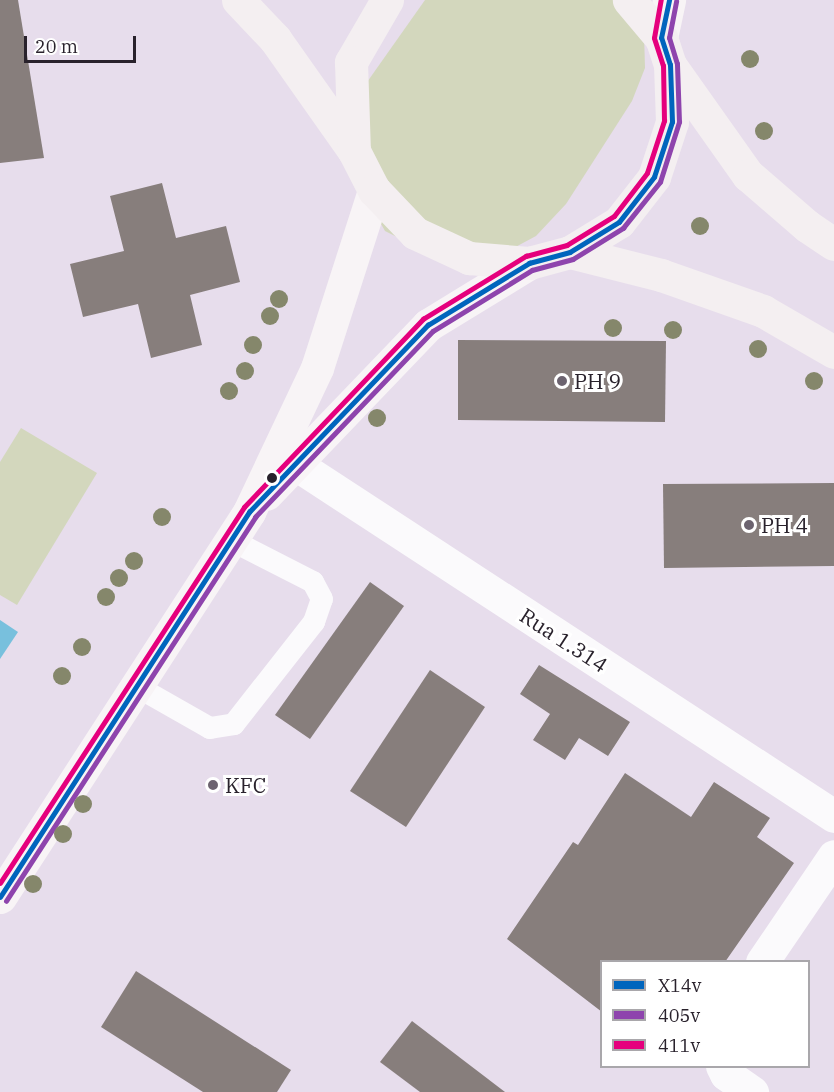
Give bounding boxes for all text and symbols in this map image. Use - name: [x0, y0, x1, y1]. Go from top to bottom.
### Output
- scale bar: [27, 24, 140, 62]
- text: 20 m: [35, 35, 78, 58]
- place label: PH 9: [574, 368, 621, 394]
- marker: PH 9: [555, 374, 569, 388]
- unlabelled marker: [266, 472, 278, 484]
- place label: PH 4: [761, 512, 808, 538]
- marker: PH 4: [742, 518, 756, 532]
- street label: Rua 1.314: [515, 602, 613, 678]
- place label: KFC: [225, 772, 266, 798]
- marker: KFC: [206, 778, 220, 792]
- legend: [600, 960, 810, 1068]
- text: X14v: [658, 974, 701, 997]
- text: 405v: [658, 1004, 700, 1027]
- text: 411v: [658, 1034, 700, 1057]

